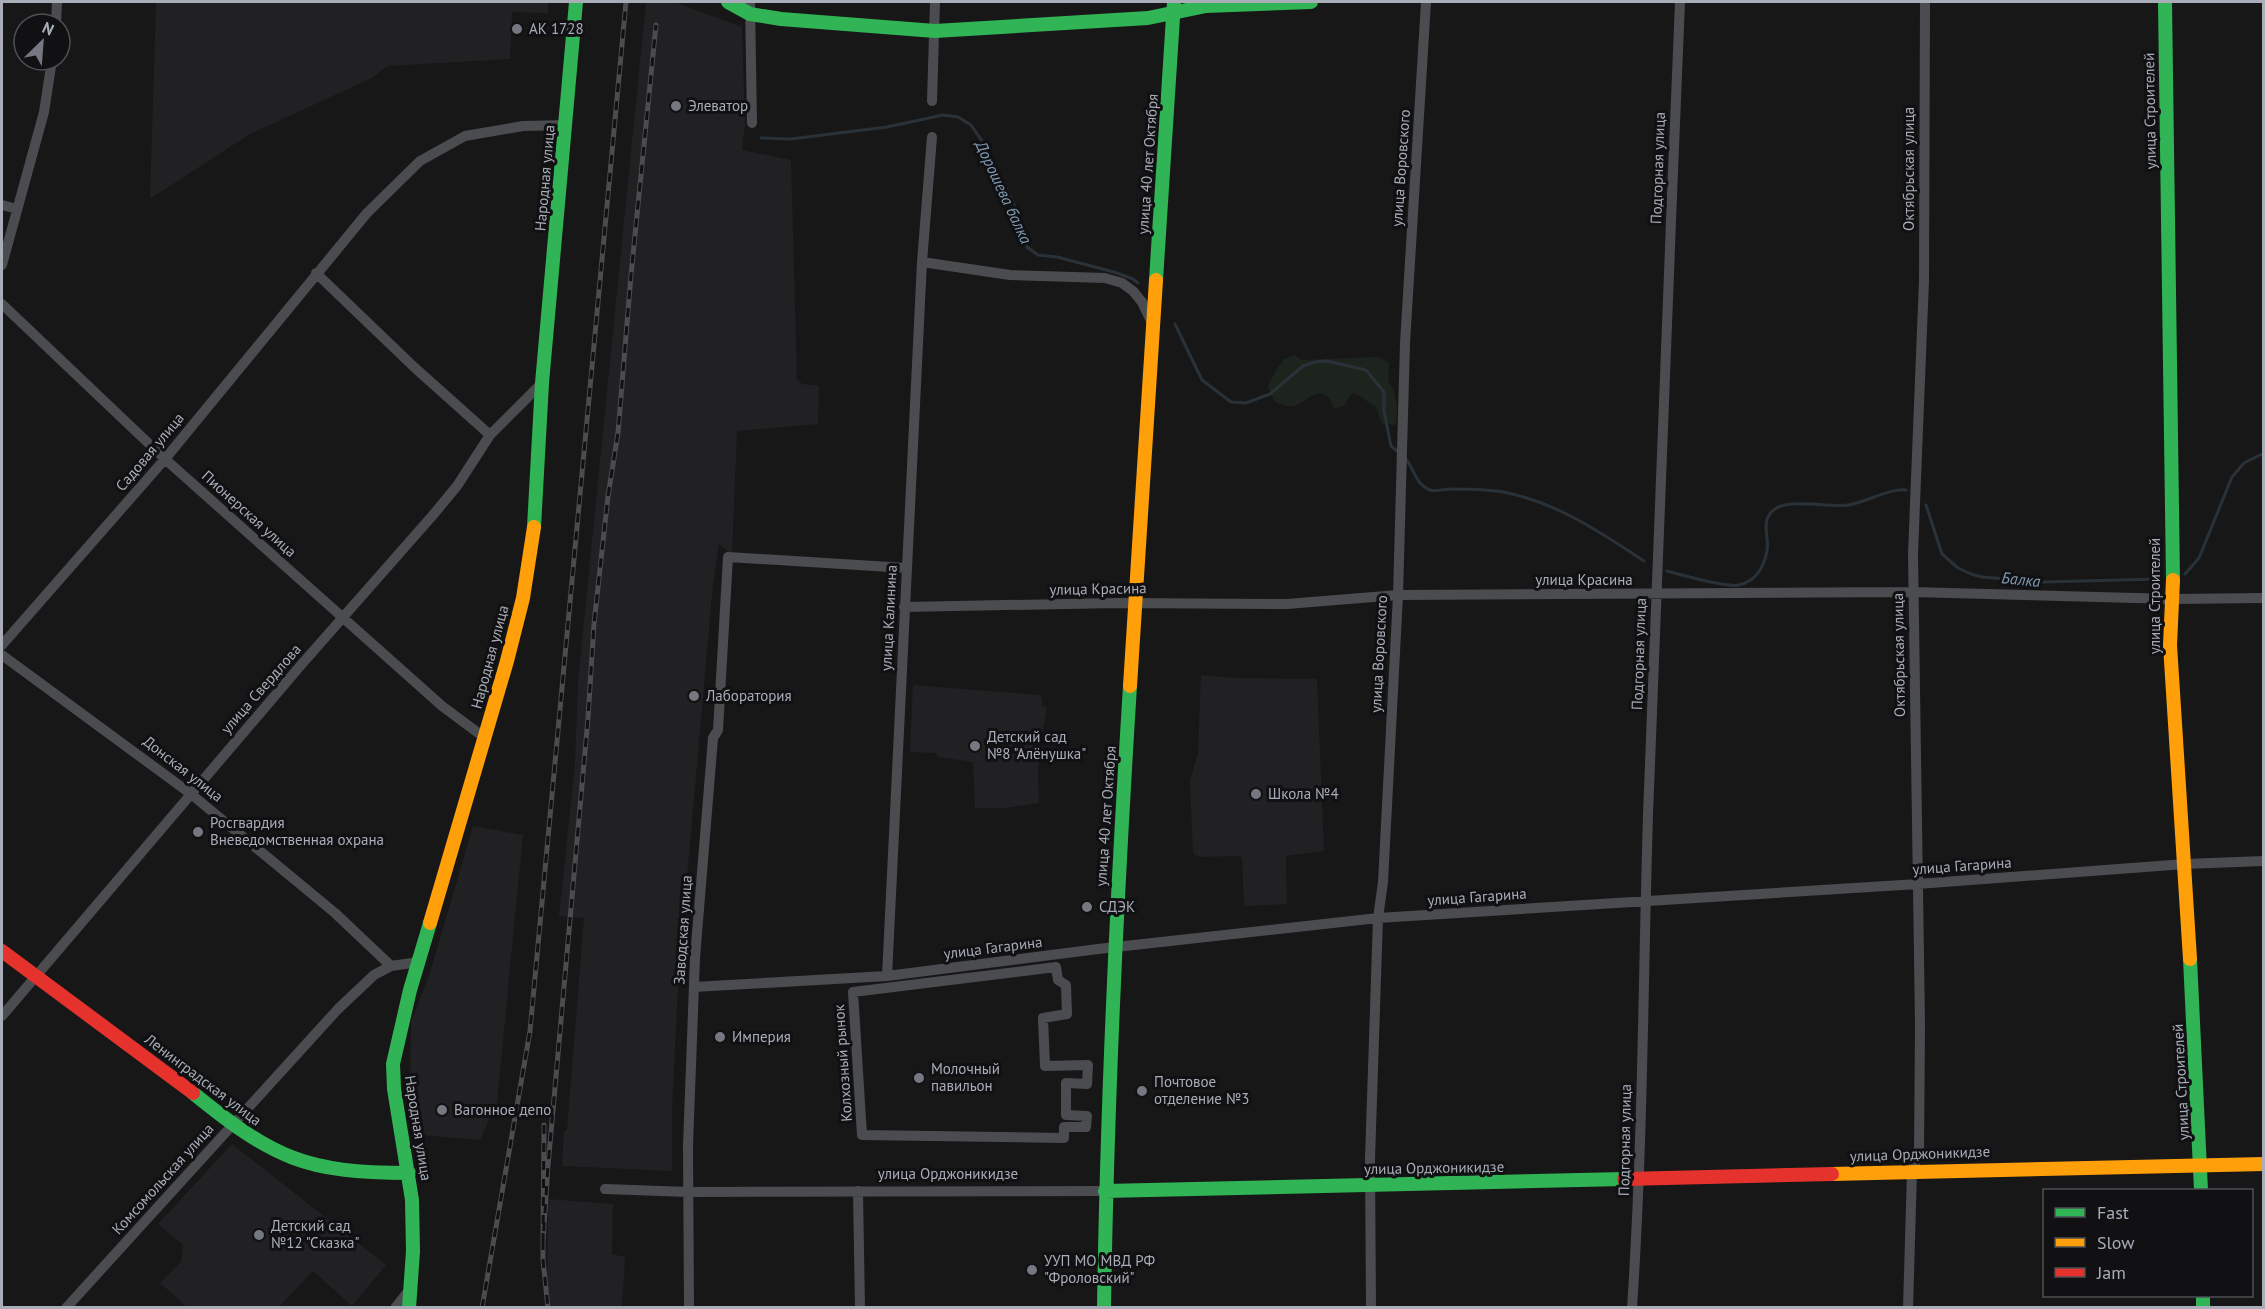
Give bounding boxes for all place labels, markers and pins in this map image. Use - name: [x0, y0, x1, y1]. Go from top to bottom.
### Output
- place label: АК 1728: [529, 19, 584, 38]
- marker: АК 1728: [510, 22, 524, 36]
- place label: Элеватор: [688, 96, 748, 115]
- marker: Элеватор: [669, 99, 683, 113]
- place label: Лаборатория: [705, 686, 792, 705]
- marker: Лаборатория: [687, 689, 701, 703]
- place label: Детский сад №8 "Алёнушка": [987, 727, 1086, 763]
- marker: Детский сад №8 "Алёнушка": [968, 739, 982, 753]
- place label: Школа №4: [1268, 784, 1339, 803]
- marker: Школа №4: [1249, 787, 1263, 801]
- place label: Росгвардия Вневедомственная охрана: [210, 813, 384, 849]
- marker: Росгвардия Вневедомственная охрана: [191, 825, 205, 839]
- place label: СДЭК: [1099, 897, 1135, 916]
- marker: СДЭК: [1080, 900, 1094, 914]
- place label: Империя: [732, 1027, 791, 1046]
- marker: Империя: [713, 1030, 727, 1044]
- place label: Молочный павильон: [931, 1059, 1000, 1095]
- marker: Молочный павильон: [912, 1071, 926, 1085]
- place label: Почтовое отделение №3: [1154, 1072, 1249, 1108]
- marker: Почтовое отделение №3: [1135, 1084, 1149, 1098]
- place label: Вагонное депо: [454, 1100, 551, 1119]
- marker: Вагонное депо: [435, 1103, 449, 1117]
- place label: Детский сад №12 "Сказка": [271, 1216, 360, 1252]
- marker: Детский сад №12 "Сказка": [252, 1228, 266, 1242]
- place label: УУП МО МВД РФ "Фроловский": [1044, 1251, 1155, 1287]
- marker: УУП МО МВД РФ "Фроловский": [1025, 1263, 1039, 1277]

